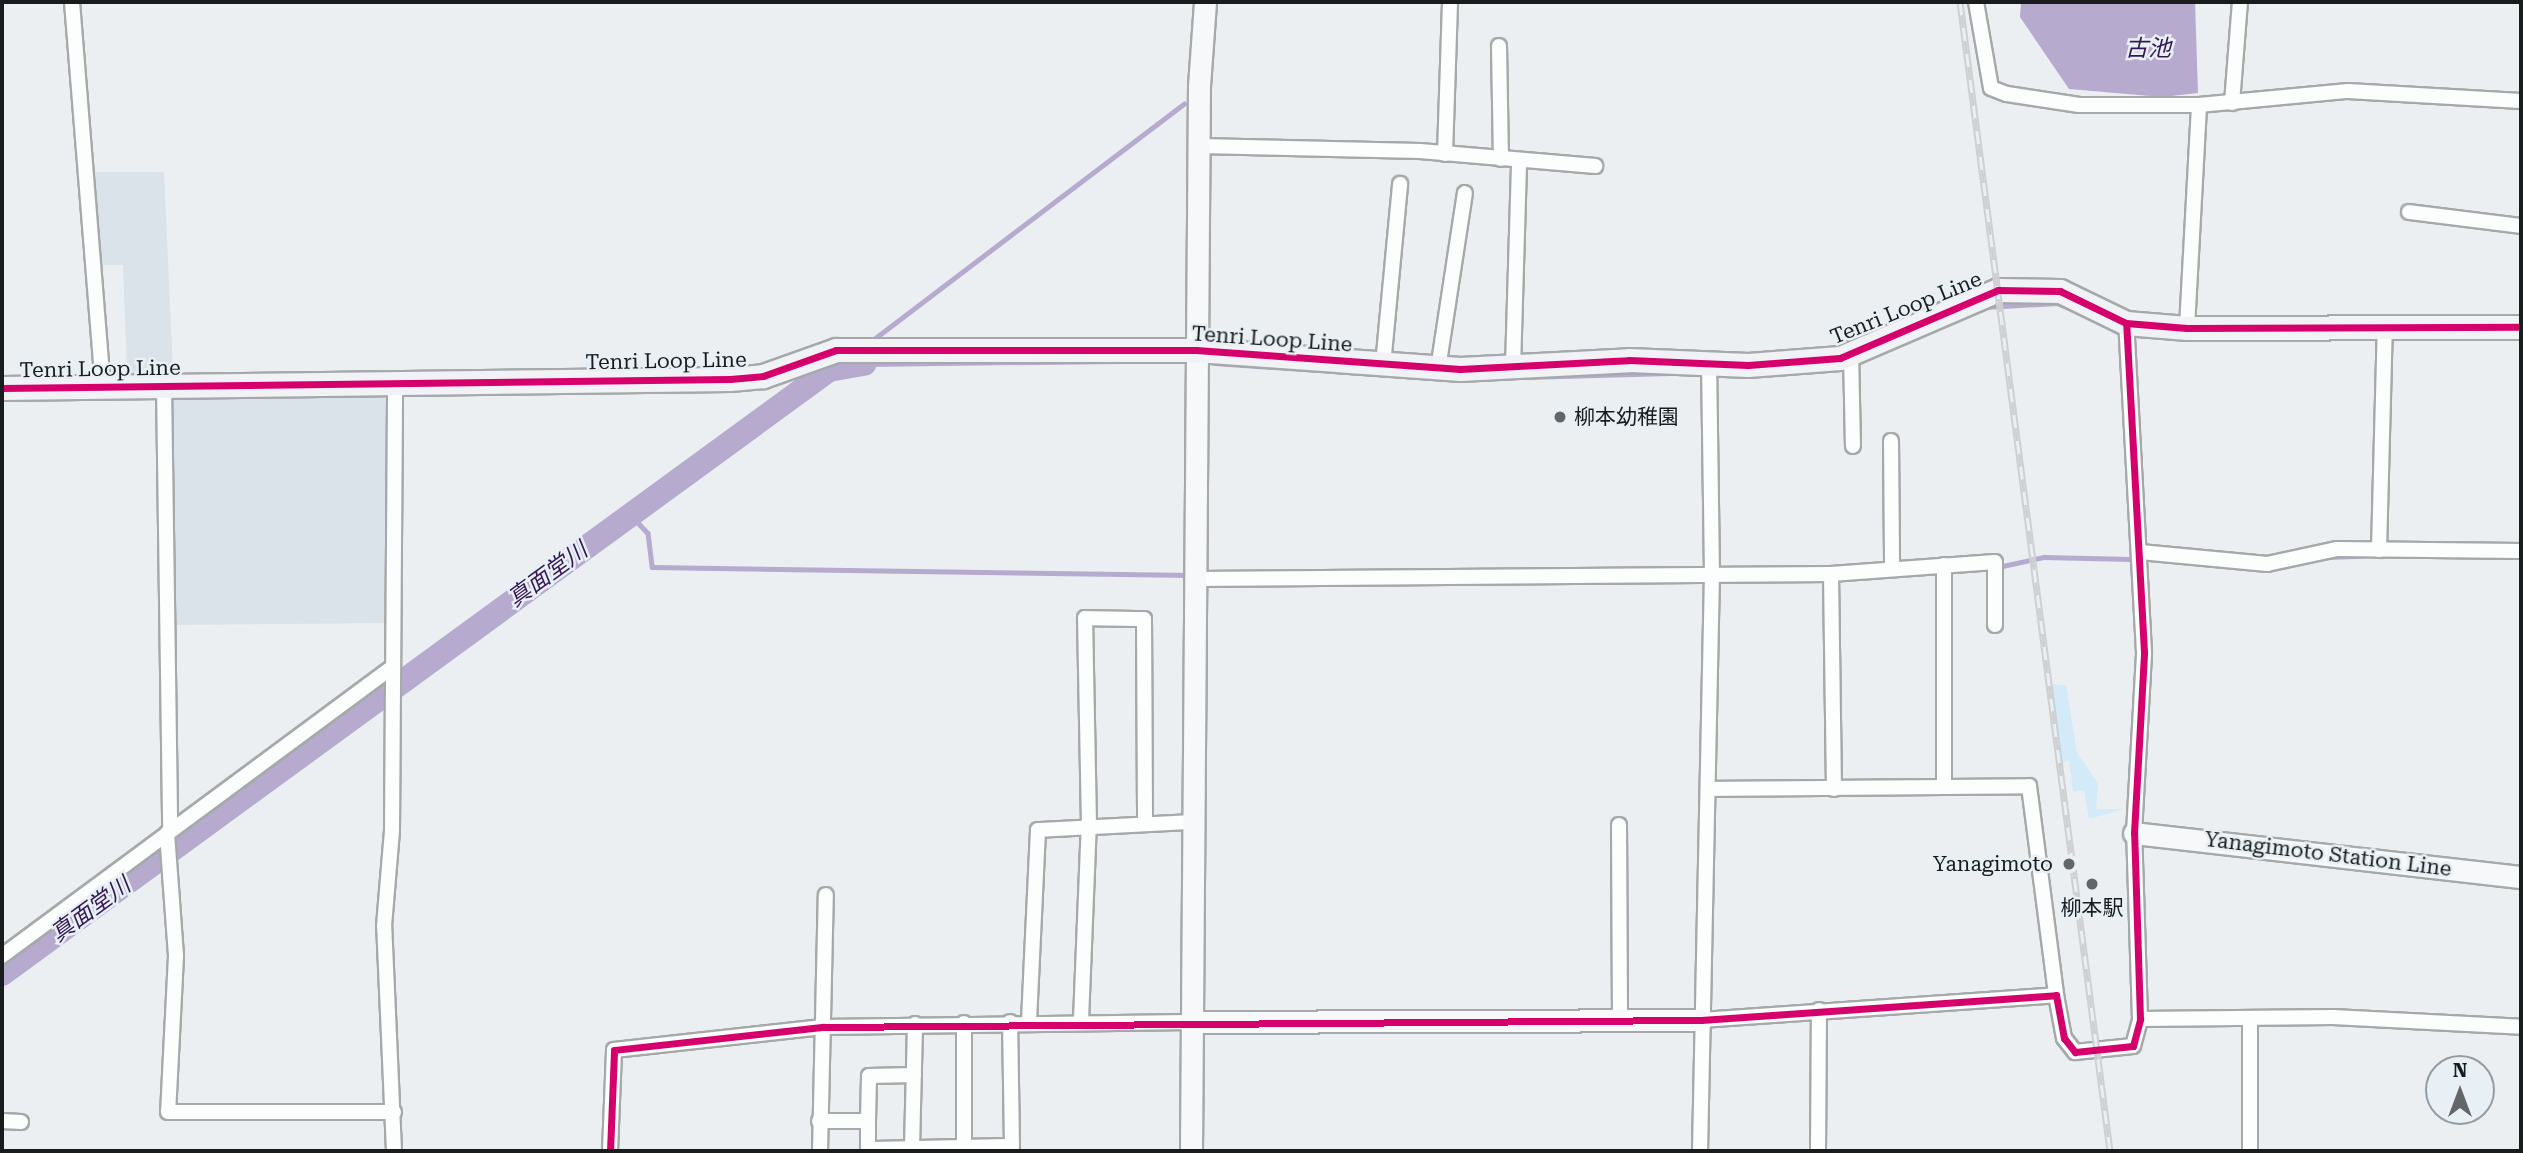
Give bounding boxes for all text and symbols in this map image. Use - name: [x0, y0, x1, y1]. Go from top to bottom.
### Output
- water label: 古池: [2125, 35, 2171, 63]
- street label: Tenri Loop Line: [1827, 266, 1985, 350]
- street label: Tenri Loop Line: [1191, 321, 1353, 357]
- street label: Tenri Loop Line: [585, 347, 747, 375]
- street label: Tenri Loop Line: [19, 355, 181, 383]
- place label: 柳本幼稚園: [1574, 404, 1679, 430]
- marker: 柳本幼稚園: [1552, 409, 1568, 425]
- water label: 真面堂川: [503, 537, 593, 613]
- street label: Yanagimoto Station Line: [2203, 826, 2453, 882]
- place label: Yanagimoto: [1933, 851, 2053, 877]
- marker: Yanagimoto: [2059, 854, 2079, 874]
- water label: 真面堂川: [46, 872, 136, 948]
- marker: 柳本駅: [2084, 876, 2100, 892]
- place label: 柳本駅: [2061, 895, 2123, 921]
- north arrow: [2425, 1055, 2495, 1125]
- text: N: [2453, 1059, 2467, 1082]

